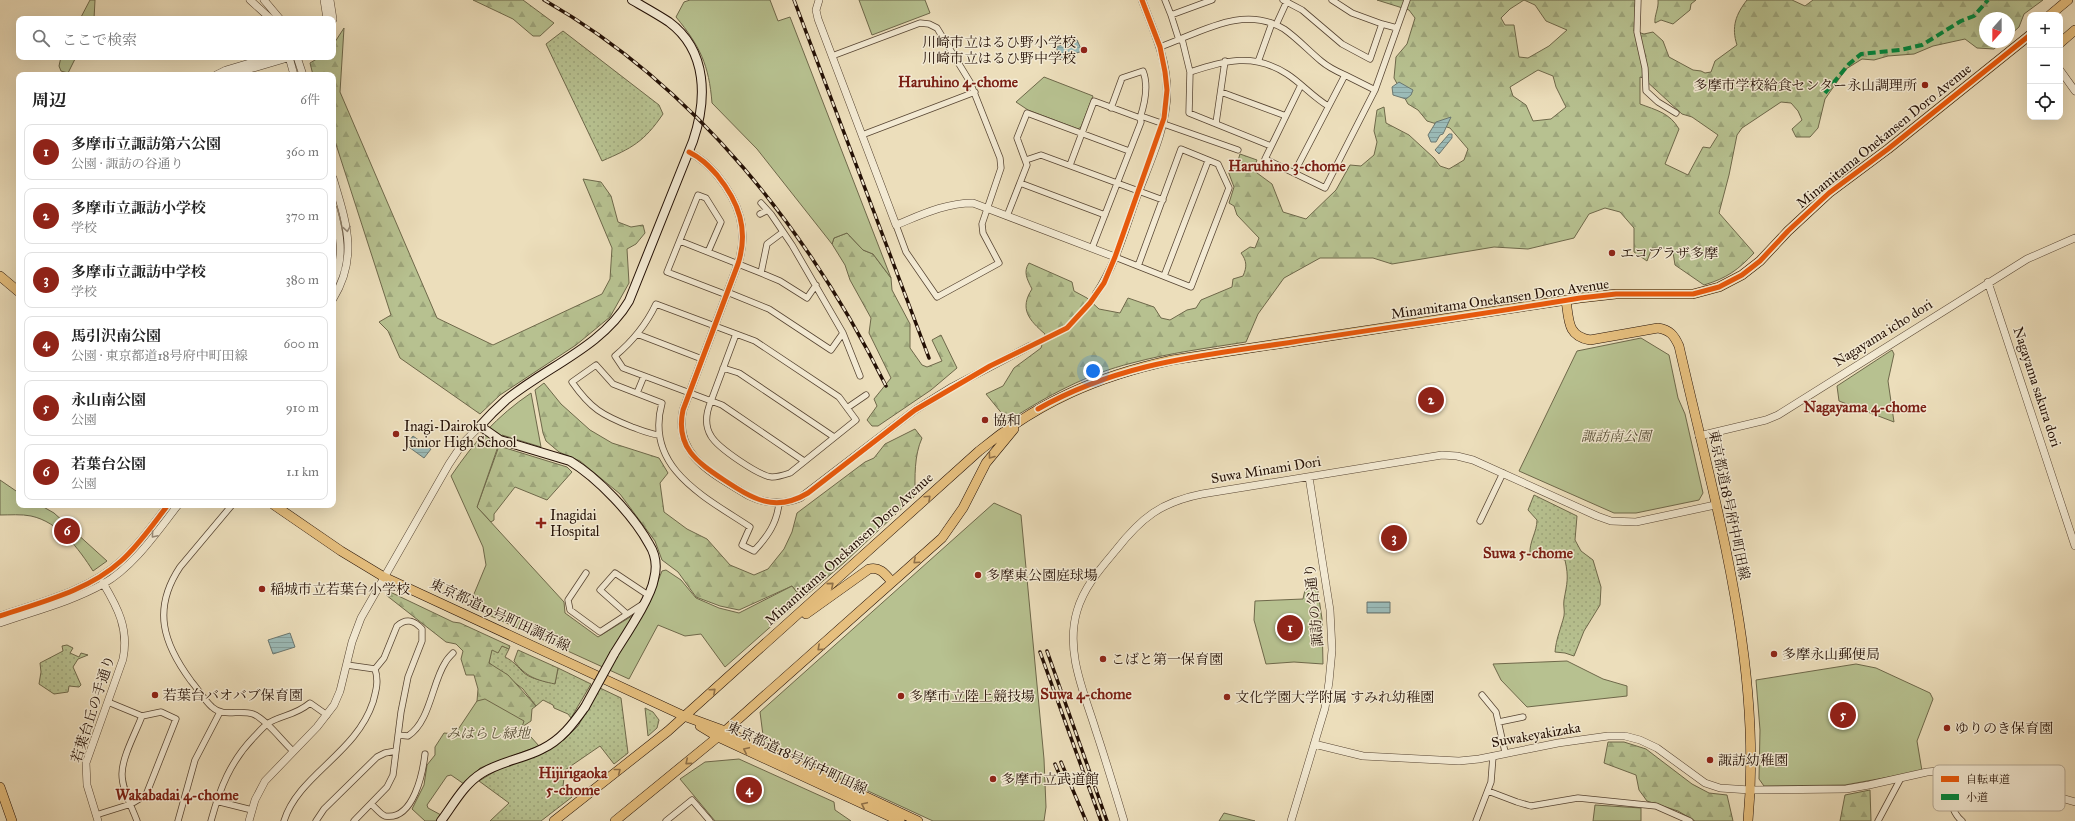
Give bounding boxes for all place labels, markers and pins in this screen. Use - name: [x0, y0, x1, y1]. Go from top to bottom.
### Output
- place label: 川崎市立はるひ野小学校 川崎市立はるひ野中学校: [922, 34, 1076, 67]
- marker: 川崎市立はるひ野小学校 川崎市立はるひ野中学校: [1079, 45, 1089, 55]
- place label: 多摩市学校給食センター永山調理所: [1694, 77, 1917, 94]
- marker: 多摩市学校給食センター永山調理所: [1920, 80, 1930, 90]
- place label: エコプラザ多摩: [1620, 245, 1718, 262]
- marker: エコプラザ多摩: [1607, 248, 1617, 258]
- pin: 2: [1418, 385, 1444, 415]
- place label: 協和: [993, 412, 1021, 429]
- marker: 協和: [980, 415, 990, 425]
- place label: Inagi-Dairoku Junior High School: [402, 418, 517, 452]
- marker: Inagi-Dairoku Junior High School: [391, 429, 401, 439]
- place label: Inagidai Hospital: [550, 507, 600, 540]
- pin: 6: [54, 516, 80, 546]
- marker: Inagidai Hospital: [535, 517, 547, 529]
- pin: 3: [1381, 523, 1407, 553]
- place label: 多摩東公園庭球場: [986, 567, 1098, 584]
- marker: 多摩東公園庭球場: [973, 570, 983, 580]
- place label: 稲城市立若葉台小学校: [270, 581, 410, 598]
- marker: 稲城市立若葉台小学校: [257, 584, 267, 594]
- pin: 1: [1277, 613, 1303, 643]
- place label: 多摩永山郵便局: [1782, 646, 1880, 663]
- marker: 多摩永山郵便局: [1769, 649, 1779, 659]
- place label: こばと第一保育園: [1111, 651, 1223, 668]
- marker: こばと第一保育園: [1098, 654, 1108, 664]
- place label: 若葉台バオバブ保育園: [163, 687, 303, 704]
- place label: 多摩市立陸上競技場: [909, 688, 1035, 705]
- place label: 文化学園大学附属 すみれ幼稚園: [1235, 689, 1434, 706]
- marker: 若葉台バオバブ保育園: [150, 690, 160, 700]
- marker: 多摩市立陸上競技場: [896, 691, 906, 701]
- marker: 文化学園大学附属 すみれ幼稚園: [1222, 692, 1232, 702]
- pin: 5: [1830, 700, 1856, 730]
- place label: ゆりのき保育園: [1955, 720, 2053, 737]
- marker: ゆりのき保育園: [1942, 723, 1952, 733]
- place label: 諏訪幼稚園: [1718, 752, 1788, 769]
- marker: 諏訪幼稚園: [1705, 755, 1715, 765]
- place label: 多摩市立武道館: [1001, 771, 1099, 788]
- marker: 多摩市立武道館: [988, 774, 998, 784]
- pin: 4: [736, 775, 762, 805]

